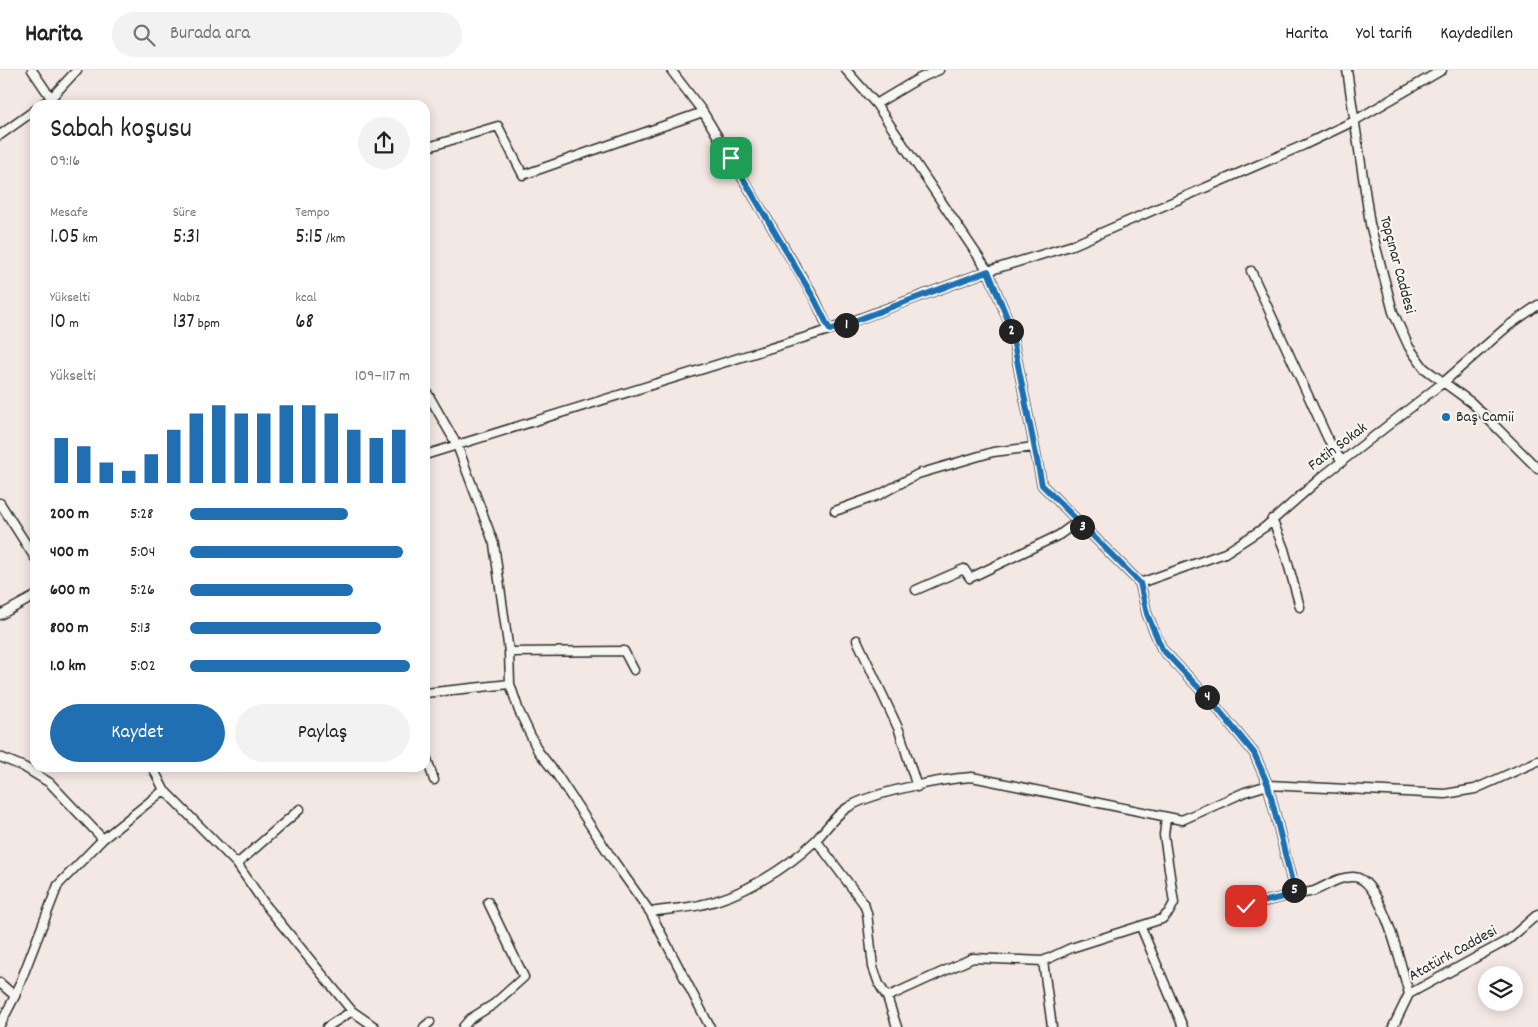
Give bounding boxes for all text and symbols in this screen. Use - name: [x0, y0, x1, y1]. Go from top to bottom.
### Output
- search box: [112, 12, 462, 57]
- text: Harita: [25, 18, 82, 52]
- icon: search: [130, 21, 158, 49]
- text: Burada ara: [170, 21, 250, 48]
- text: Harita: [1285, 22, 1328, 47]
- text: Yol tarifi: [1356, 22, 1412, 47]
- text: Kaydedilen: [1440, 22, 1513, 47]
- text: Sabah koşusu: [50, 111, 192, 151]
- button: share: [358, 117, 410, 169]
- pin: [710, 137, 752, 179]
- icon: arrive: [717, 144, 745, 172]
- text: 09:16: [50, 150, 80, 173]
- text: Mesafe: [50, 203, 88, 223]
- text: Süre: [173, 203, 196, 223]
- text: Tempo: [295, 203, 329, 223]
- street label: Topçınar Caddesi: [1373, 214, 1421, 317]
- text: 1.05: [50, 223, 79, 253]
- text: 5:31: [173, 223, 200, 253]
- text: 5:15: [295, 223, 323, 253]
- text: km: [79, 229, 98, 249]
- text: /km: [323, 229, 345, 249]
- text: Yükselti: [50, 288, 90, 308]
- text: Nabız: [173, 288, 200, 308]
- text: kcal: [295, 288, 317, 308]
- text: 10: [50, 308, 66, 338]
- text: 137: [173, 308, 195, 338]
- text: 68: [295, 308, 314, 338]
- pin: 1: [834, 312, 858, 338]
- text: m: [66, 314, 79, 334]
- text: bpm: [195, 314, 220, 334]
- text: 1: [845, 315, 848, 335]
- pin: 2: [998, 318, 1024, 344]
- text: 2: [1008, 321, 1015, 341]
- text: Yükselti: [50, 365, 96, 388]
- text: 109–117 m: [355, 365, 410, 388]
- place label: Baş Camii: [1456, 406, 1514, 429]
- marker: Baş Camii: [1440, 411, 1452, 423]
- street label: Fatih Sokak: [1303, 417, 1373, 477]
- text: 200 m: [50, 503, 89, 526]
- text: 5:28: [130, 503, 153, 526]
- pin: 3: [1070, 514, 1094, 540]
- text: 3: [1079, 517, 1086, 537]
- text: 400 m: [50, 541, 89, 564]
- text: 5:04: [130, 541, 155, 564]
- text: 600 m: [50, 579, 90, 602]
- text: 5:26: [130, 579, 155, 602]
- text: 800 m: [50, 617, 89, 640]
- text: 5:13: [130, 617, 151, 640]
- text: 1.0 km: [50, 655, 86, 678]
- text: 5:02: [130, 655, 156, 678]
- pin: 4: [1194, 684, 1220, 710]
- text: 4: [1205, 687, 1210, 707]
- button: Kaydet: [50, 704, 225, 762]
- button: Paylaş: [235, 704, 410, 762]
- pin: 5: [1282, 878, 1306, 902]
- text: 5: [1291, 880, 1298, 900]
- pin: [1225, 885, 1267, 927]
- icon: check: [1232, 892, 1260, 920]
- street label: Atatürk Caddesi: [1404, 920, 1502, 988]
- map controls: [1478, 966, 1523, 1011]
- button: layers: [1478, 966, 1523, 1011]

